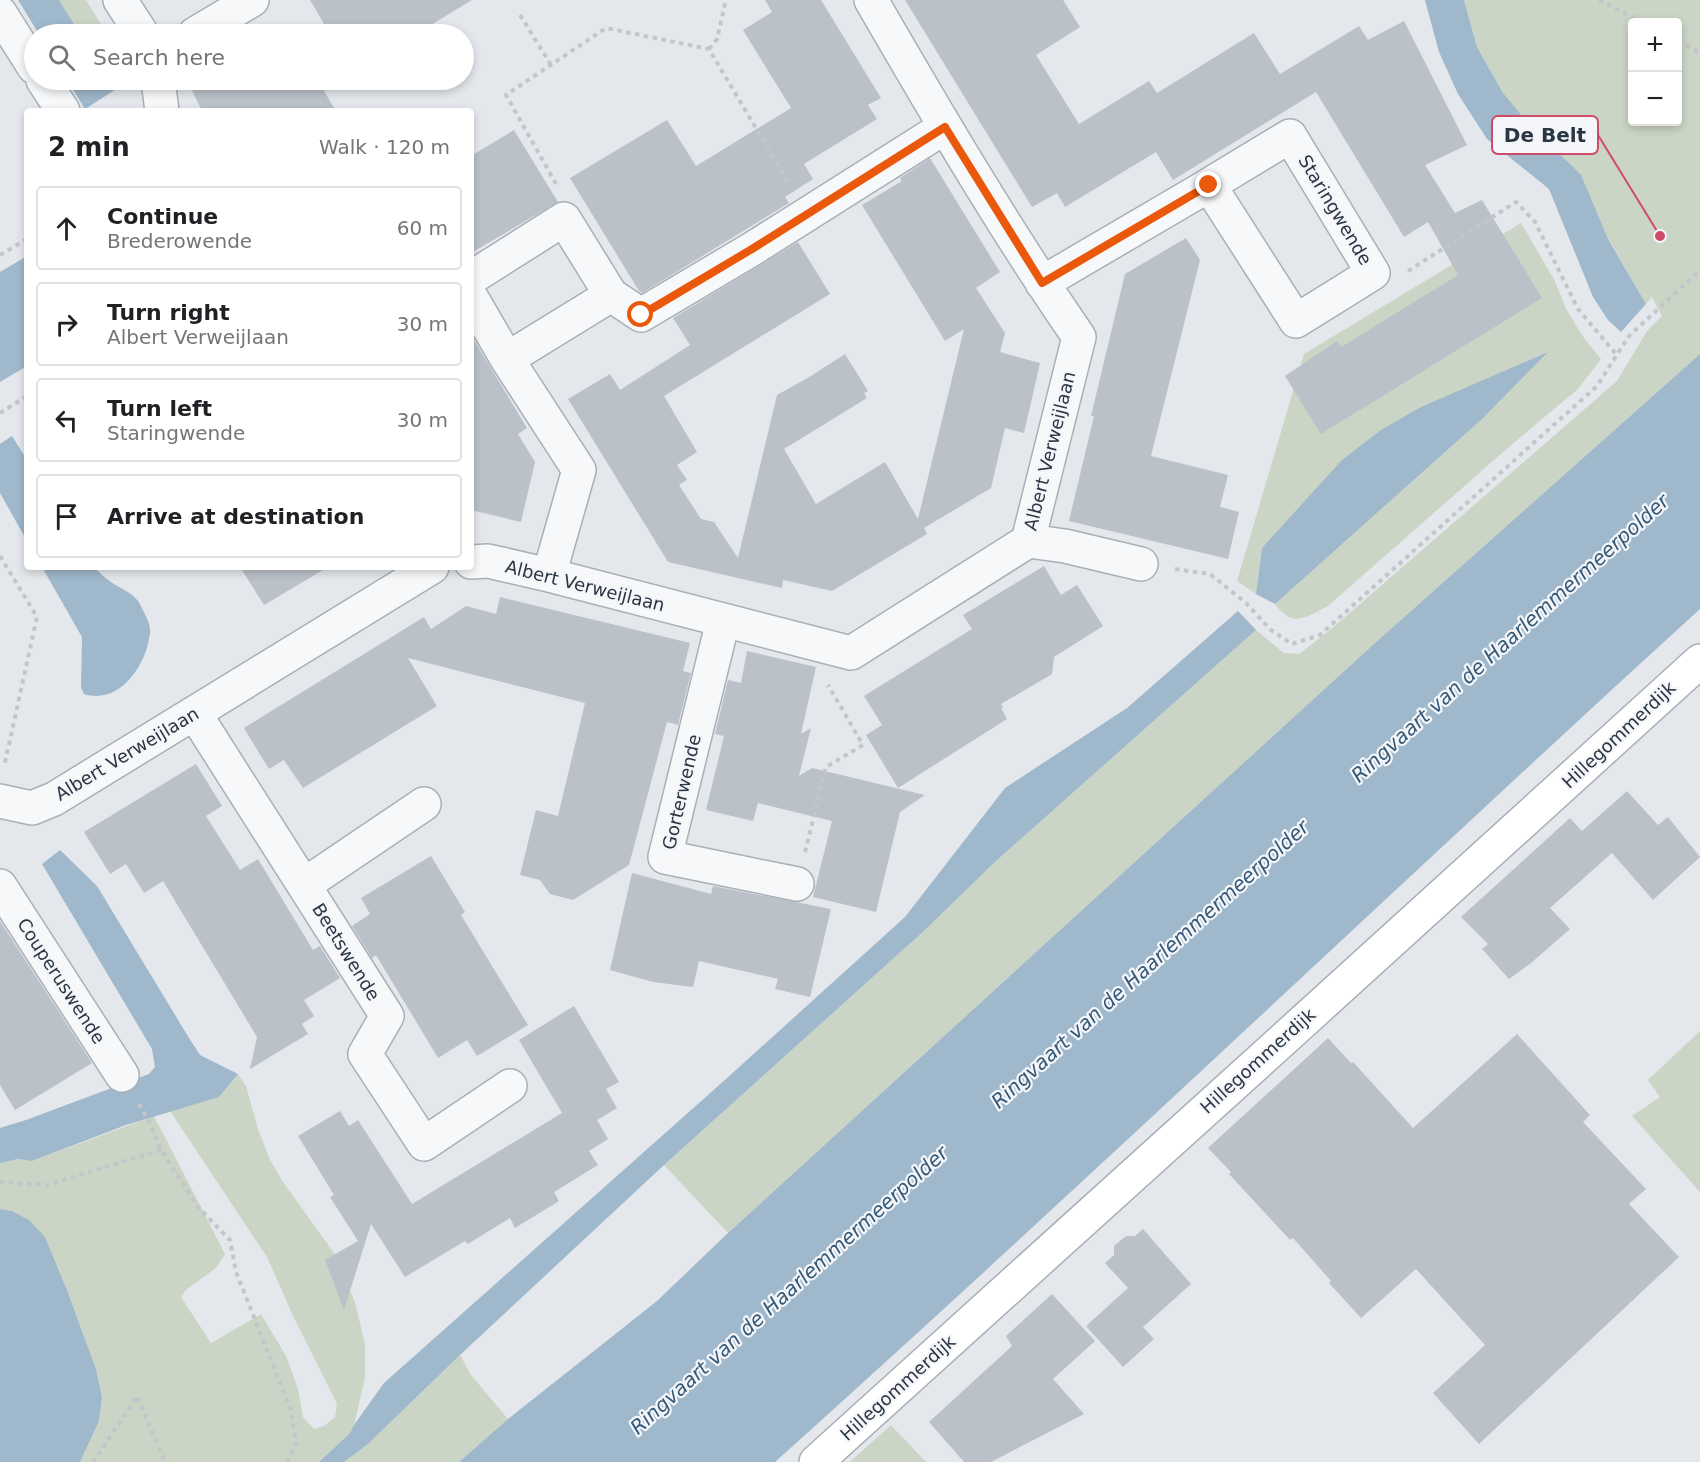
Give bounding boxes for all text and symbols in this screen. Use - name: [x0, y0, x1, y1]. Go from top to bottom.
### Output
- map controls: [1628, 18, 1682, 126]
- button: +: [1628, 18, 1682, 72]
- search box: [24, 24, 474, 90]
- icon: search: [45, 41, 78, 74]
- text: Search here: [93, 45, 225, 70]
- button: −: [1628, 72, 1682, 126]
- callout: De Belt: [1492, 116, 1598, 154]
- text: De Belt: [1504, 123, 1587, 147]
- text: 2 min: [48, 132, 130, 162]
- text: Walk · 120 m: [319, 135, 450, 159]
- street label: Staringwende: [1294, 151, 1376, 268]
- route end: [1195, 171, 1221, 197]
- text: Continue: [107, 204, 218, 229]
- icon: ahead: [50, 212, 83, 245]
- text: 60 m: [397, 216, 448, 240]
- text: Brederowende: [107, 229, 252, 253]
- text: Turn right: [107, 300, 230, 325]
- route start: [627, 301, 653, 327]
- icon: right: [50, 308, 83, 341]
- text: 30 m: [397, 312, 448, 336]
- text: Albert Verweijlaan: [107, 325, 289, 349]
- street label: Albert Verweijlaan: [1020, 369, 1079, 533]
- text: Turn left: [107, 396, 212, 421]
- icon: left: [50, 404, 83, 437]
- text: 30 m: [397, 408, 448, 432]
- text: Staringwende: [107, 421, 245, 445]
- water label: Ringvaart van de Haarlemmermeerpolder: [1346, 488, 1675, 787]
- icon: arrive: [50, 500, 83, 533]
- text: Arrive at destination: [107, 504, 364, 529]
- street label: Albert Verweijlaan: [503, 556, 667, 615]
- street label: Hillegommerdijk: [1558, 676, 1680, 792]
- street label: Albert Verweijlaan: [51, 702, 202, 805]
- street label: Gorterwende: [658, 732, 705, 852]
- water label: Ringvaart van de Haarlemmermeerpolder: [986, 814, 1315, 1113]
- street label: Beetswende: [308, 899, 385, 1004]
- street label: Couperuswende: [13, 914, 110, 1047]
- street label: Hillegommerdijk: [1196, 1003, 1320, 1118]
- water label: Ringvaart van de Haarlemmermeerpolder: [625, 1140, 954, 1439]
- street label: Hillegommerdijk: [836, 1330, 960, 1445]

